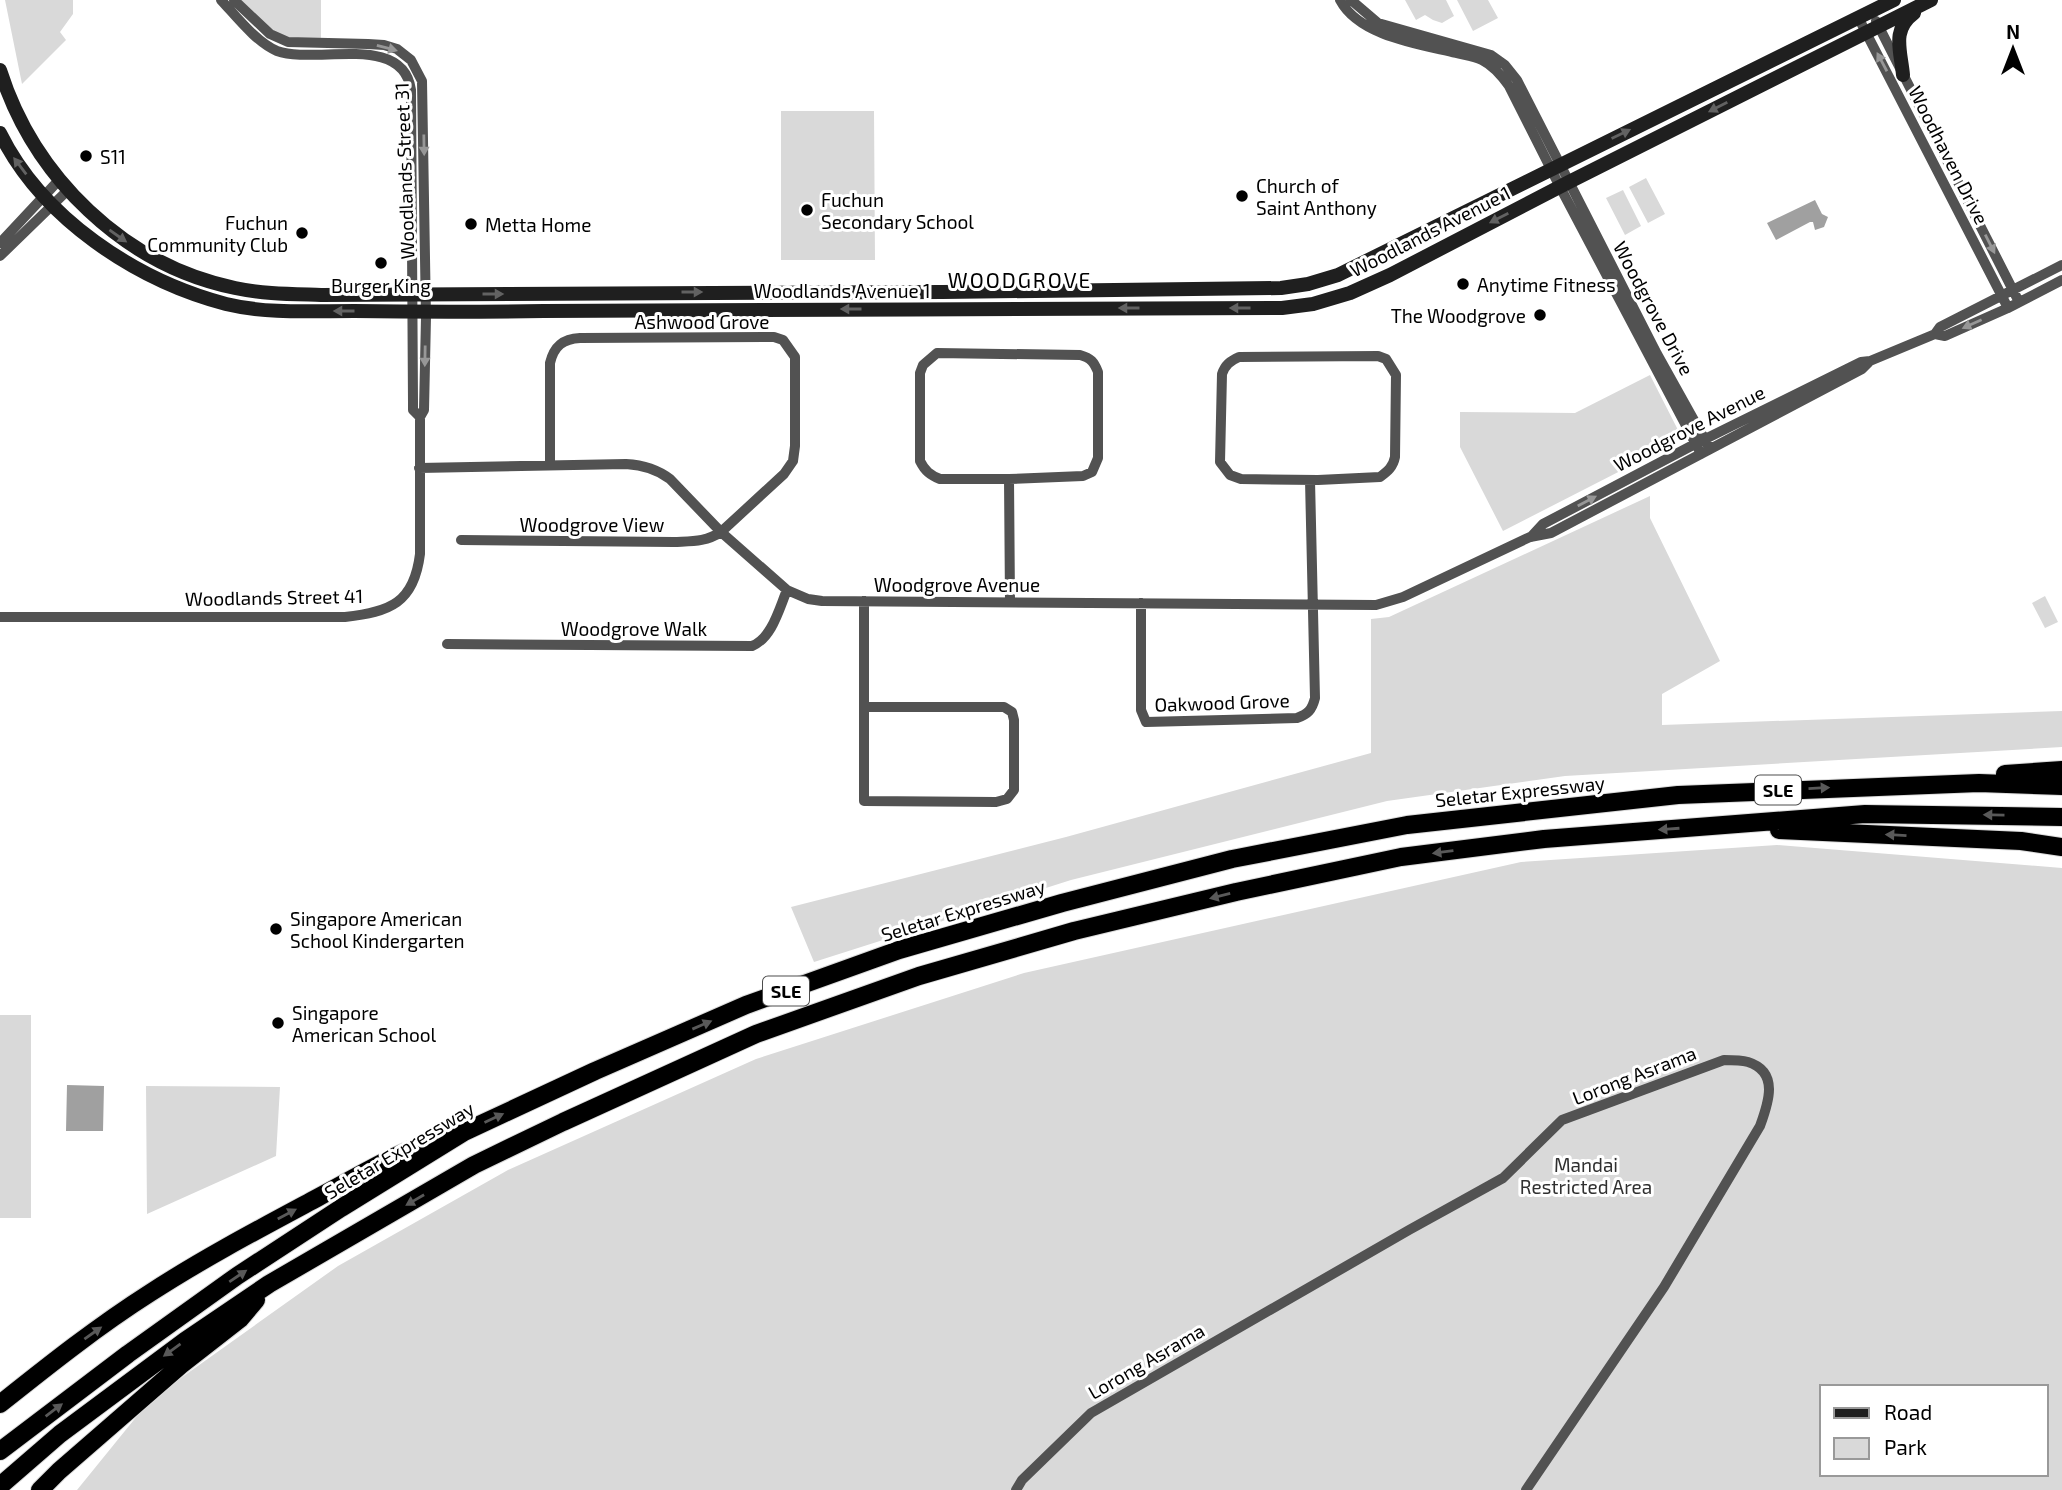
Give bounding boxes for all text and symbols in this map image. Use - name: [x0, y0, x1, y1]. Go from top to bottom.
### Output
- north arrow: [1978, 14, 2048, 84]
- text: N: [2006, 20, 2020, 43]
- one-way arrow: [377, 43, 398, 53]
- one-way arrow: [1876, 52, 1888, 72]
- street label: Woodlands Street 31: [389, 82, 419, 260]
- street label: Woodhaven Drive: [1904, 82, 1994, 228]
- one-way arrow: [1708, 102, 1728, 113]
- one-way arrow: [1611, 128, 1631, 140]
- one-way arrow: [418, 135, 430, 157]
- place label: S11: [100, 145, 126, 168]
- marker: S11: [78, 148, 94, 164]
- one-way arrow: [13, 157, 27, 175]
- place label: Church of Saint Anthony: [1256, 174, 1377, 219]
- street label: Woodlands Avenue 1: [1346, 181, 1514, 281]
- place label: Fuchun Secondary School: [821, 188, 974, 233]
- marker: Church of Saint Anthony: [1234, 188, 1250, 204]
- marker: Fuchun Secondary School: [799, 202, 815, 218]
- place label: Fuchun Community Club: [147, 211, 288, 256]
- place label: Metta Home: [485, 213, 591, 236]
- one-way arrow: [1489, 213, 1509, 224]
- marker: Metta Home: [463, 216, 479, 232]
- marker: Fuchun Community Club: [294, 225, 310, 241]
- one-way arrow: [109, 229, 127, 243]
- one-way arrow: [1984, 234, 1996, 254]
- street label: Woodgrove Drive: [1609, 237, 1699, 379]
- marker: Burger King: [373, 255, 389, 271]
- district label: WOODGROVE: [948, 267, 1092, 292]
- place label: Anytime Fitness: [1477, 273, 1616, 296]
- place label: Burger King: [331, 274, 431, 297]
- marker: Anytime Fitness: [1455, 276, 1471, 292]
- street label: Woodlands Avenue 1: [753, 279, 931, 302]
- one-way arrow: [681, 286, 703, 298]
- one-way arrow: [483, 288, 505, 299]
- one-way arrow: [1118, 302, 1140, 314]
- one-way arrow: [1229, 302, 1251, 314]
- one-way arrow: [839, 303, 861, 315]
- place label: The Woodgrove: [1391, 304, 1526, 327]
- one-way arrow: [333, 305, 355, 317]
- marker: The Woodgrove: [1532, 307, 1548, 323]
- street label: Ashwood Grove: [635, 310, 769, 333]
- one-way arrow: [1962, 318, 1982, 330]
- one-way arrow: [420, 346, 431, 368]
- street label: Woodgrove Avenue: [1610, 380, 1768, 476]
- one-way arrow: [1577, 495, 1597, 507]
- street label: Woodgrove View: [520, 513, 665, 536]
- street label: Woodgrove Avenue: [874, 573, 1040, 596]
- street label: Woodlands Street 41: [185, 584, 363, 610]
- street label: Woodgrove Walk: [561, 617, 708, 640]
- street label: Oakwood Grove: [1154, 688, 1290, 716]
- street label: Seletar Expressway: [1434, 771, 1606, 811]
- road number: SLE: [1755, 776, 1801, 804]
- one-way arrow: [1808, 783, 1830, 794]
- one-way arrow: [1983, 809, 2005, 821]
- one-way arrow: [1658, 824, 1680, 835]
- one-way arrow: [1885, 830, 1907, 841]
- one-way arrow: [1432, 847, 1454, 858]
- street label: Seletar Expressway: [878, 874, 1048, 946]
- one-way arrow: [1209, 891, 1231, 902]
- place label: Singapore American School Kindergarten: [290, 907, 465, 952]
- marker: Singapore American School Kindergarten: [268, 921, 284, 937]
- road number: SLE: [763, 976, 809, 1006]
- place label: Singapore American School: [292, 1001, 437, 1046]
- marker: Singapore American School: [270, 1015, 286, 1031]
- one-way arrow: [691, 1019, 712, 1030]
- street label: Lorong Asrama: [1569, 1041, 1699, 1109]
- street label: Seletar Expressway: [320, 1096, 478, 1204]
- one-way arrow: [484, 1112, 504, 1124]
- park label: Mandai Restricted Area: [1520, 1153, 1652, 1198]
- one-way arrow: [406, 1194, 425, 1206]
- one-way arrow: [277, 1208, 297, 1220]
- one-way arrow: [229, 1269, 247, 1283]
- street label: Lorong Asrama: [1084, 1318, 1208, 1404]
- one-way arrow: [84, 1326, 102, 1340]
- one-way arrow: [163, 1343, 181, 1357]
- legend: [1820, 1385, 2048, 1476]
- text: Road: [1884, 1399, 1932, 1424]
- one-way arrow: [45, 1402, 63, 1417]
- text: Park: [1884, 1434, 1927, 1459]

